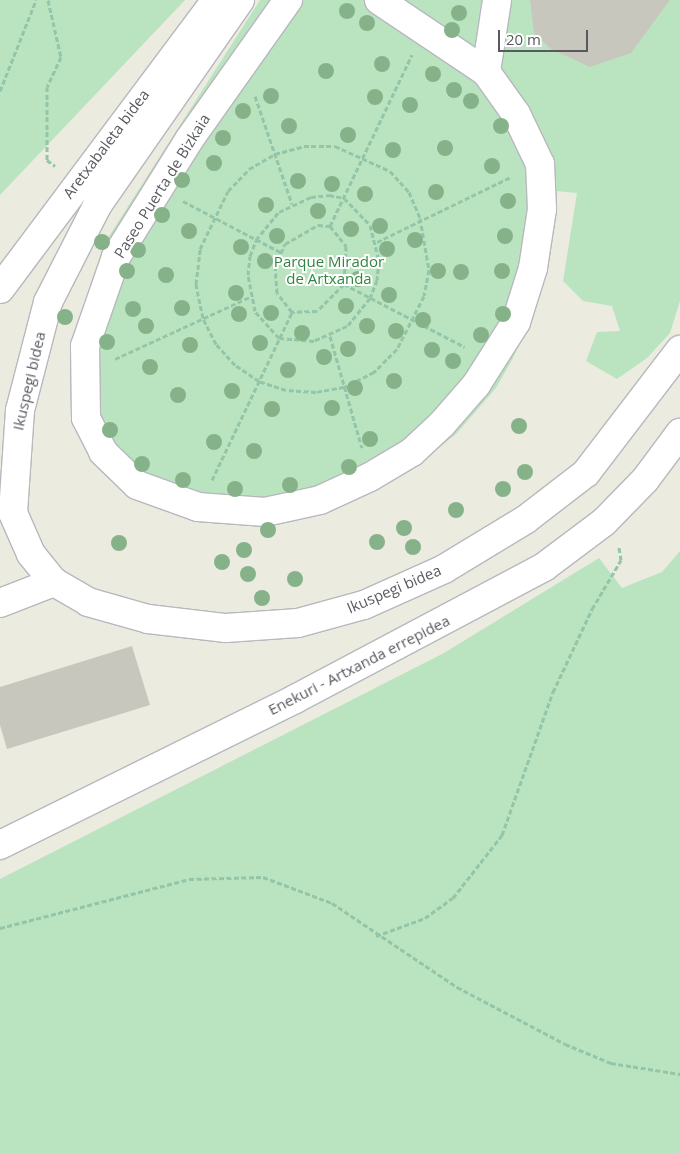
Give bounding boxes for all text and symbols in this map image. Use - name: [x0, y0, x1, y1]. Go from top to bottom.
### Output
- scale bar: [500, 20, 590, 52]
- text: 20 m: [506, 29, 541, 49]
- street label: Aretxabaleta bidea: [59, 86, 153, 202]
- street label: Paseo Puerta de Bizkaia: [110, 111, 214, 261]
- park label: Parque Mirador de Artxanda: [274, 252, 384, 287]
- street label: Ikuspegi bidea: [9, 330, 49, 432]
- street label: Ikuspegi bidea: [344, 561, 444, 617]
- street label: Enekuri - Artxanda errepidea: [265, 611, 453, 719]

